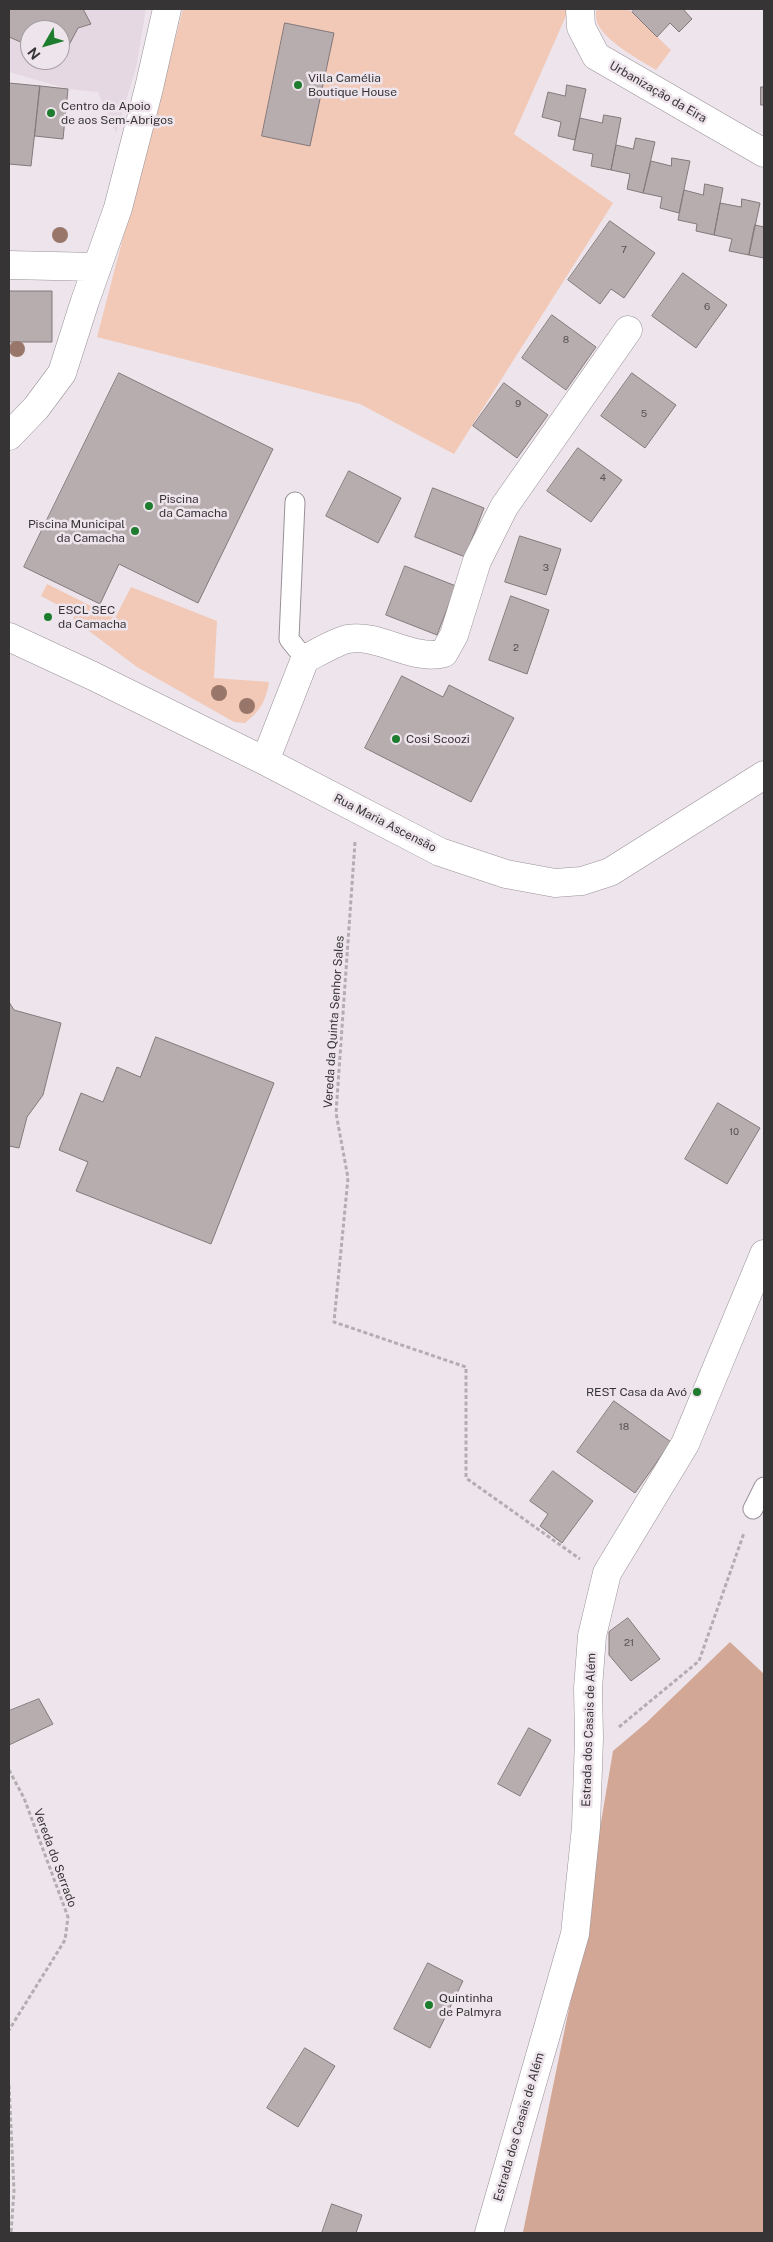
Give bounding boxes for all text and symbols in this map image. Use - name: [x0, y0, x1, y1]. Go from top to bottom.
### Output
- north arrow: [20, 20, 70, 70]
- text: N: [24, 44, 44, 63]
- street label: Urbanização da Eira: [607, 58, 709, 126]
- place label: Villa Camélia Boutique House: [308, 71, 397, 99]
- marker: Villa Camélia Boutique House: [292, 79, 304, 91]
- place label: Centro da Apoio de aos Sem-Abrigos: [61, 99, 173, 127]
- marker: Centro da Apoio de aos Sem-Abrigos: [45, 107, 57, 119]
- house number: 7: [621, 244, 627, 256]
- house number: 6: [704, 301, 710, 313]
- house number: 8: [563, 334, 569, 346]
- house number: 9: [515, 398, 521, 410]
- house number: 5: [641, 408, 647, 420]
- house number: 4: [600, 472, 606, 484]
- place label: Piscina da Camacha: [159, 492, 227, 520]
- marker: Piscina da Camacha: [143, 500, 155, 512]
- place label: Piscina Municipal da Camacha: [28, 517, 125, 545]
- marker: Piscina Municipal da Camacha: [129, 525, 141, 537]
- house number: 3: [543, 562, 549, 574]
- place label: ESCL SEC da Camacha: [58, 603, 126, 631]
- marker: ESCL SEC da Camacha: [42, 611, 54, 623]
- house number: 2: [513, 642, 519, 654]
- place label: Cosi Scoozi: [406, 732, 470, 746]
- marker: Cosi Scoozi: [390, 733, 402, 745]
- street label: Rua Maria Ascensão: [331, 791, 439, 855]
- street label: Vereda da Quinta Senhor Sales: [321, 935, 347, 1109]
- house number: 10: [729, 1126, 739, 1138]
- place label: REST Casa da Avó: [586, 1385, 687, 1399]
- marker: REST Casa da Avó: [691, 1386, 703, 1398]
- house number: 18: [619, 1421, 629, 1433]
- house number: 21: [624, 1637, 634, 1649]
- street label: Estrada dos Casais de Além: [579, 1653, 599, 1807]
- street label: Vereda do Serrado: [30, 1807, 80, 1909]
- place label: Quintinha de Palmyra: [439, 1991, 501, 2019]
- marker: Quintinha de Palmyra: [423, 1999, 435, 2011]
- street label: Estrada dos Casais de Além: [491, 2051, 547, 2203]

